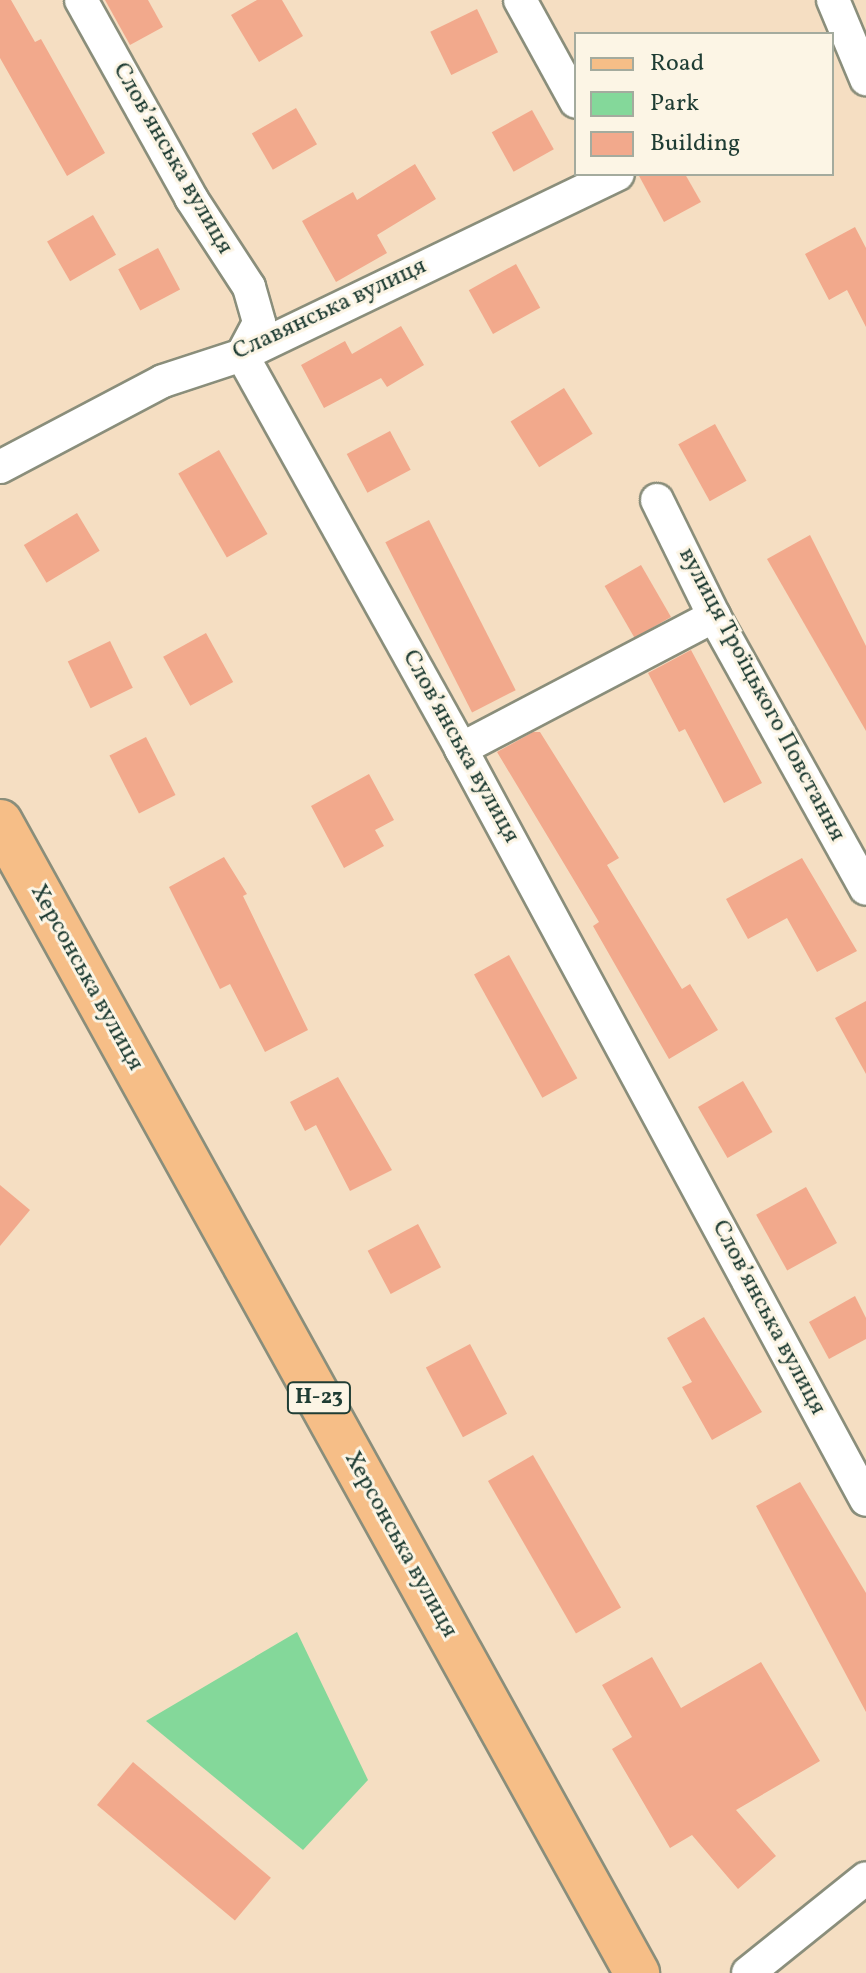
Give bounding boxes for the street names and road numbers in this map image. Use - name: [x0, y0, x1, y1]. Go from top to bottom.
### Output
- street label: Словʼянська вулиця: [105, 58, 239, 260]
- street label: Славянська вулиця: [229, 253, 431, 367]
- street label: вулиця Троїцького Повстання: [671, 543, 851, 847]
- street label: Словʼянська вулиця: [395, 645, 525, 849]
- street label: Херсонська вулиця: [23, 880, 149, 1076]
- street label: Словʼянська вулиця: [705, 1216, 831, 1420]
- road number: Н-23: [285, 1380, 353, 1416]
- street label: Херсонська вулиця: [337, 1447, 463, 1643]

